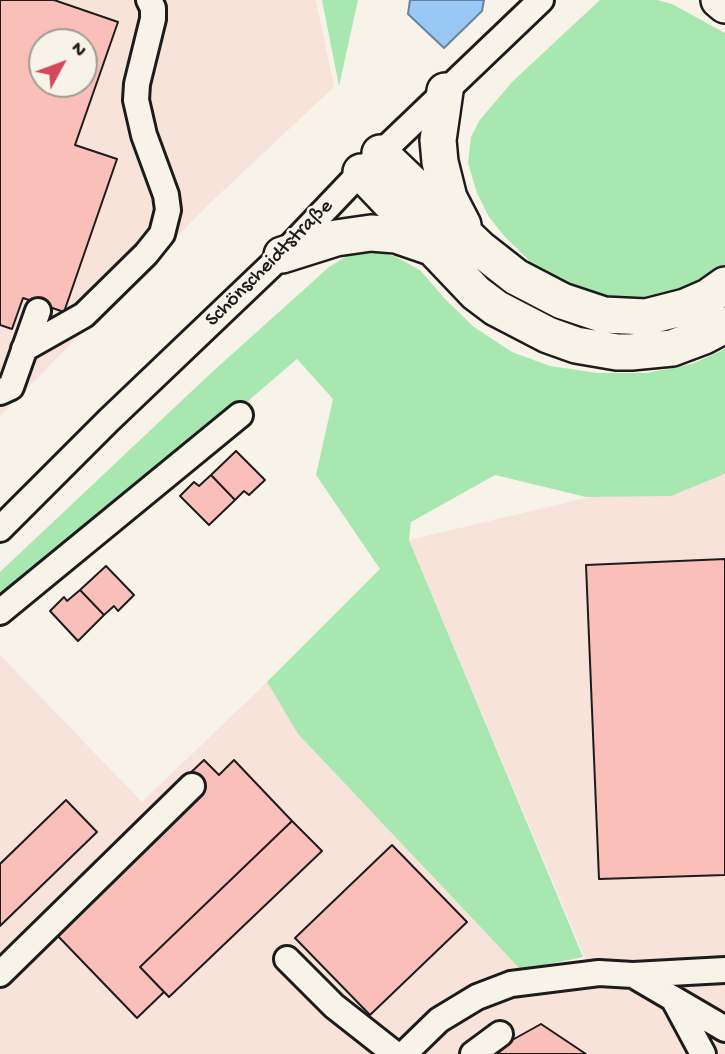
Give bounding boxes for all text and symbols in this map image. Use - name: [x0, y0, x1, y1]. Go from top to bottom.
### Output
- north arrow: [28, 28, 98, 98]
- text: N: [65, 38, 90, 62]
- street label: Schönscheidtstraße: [201, 195, 339, 333]

